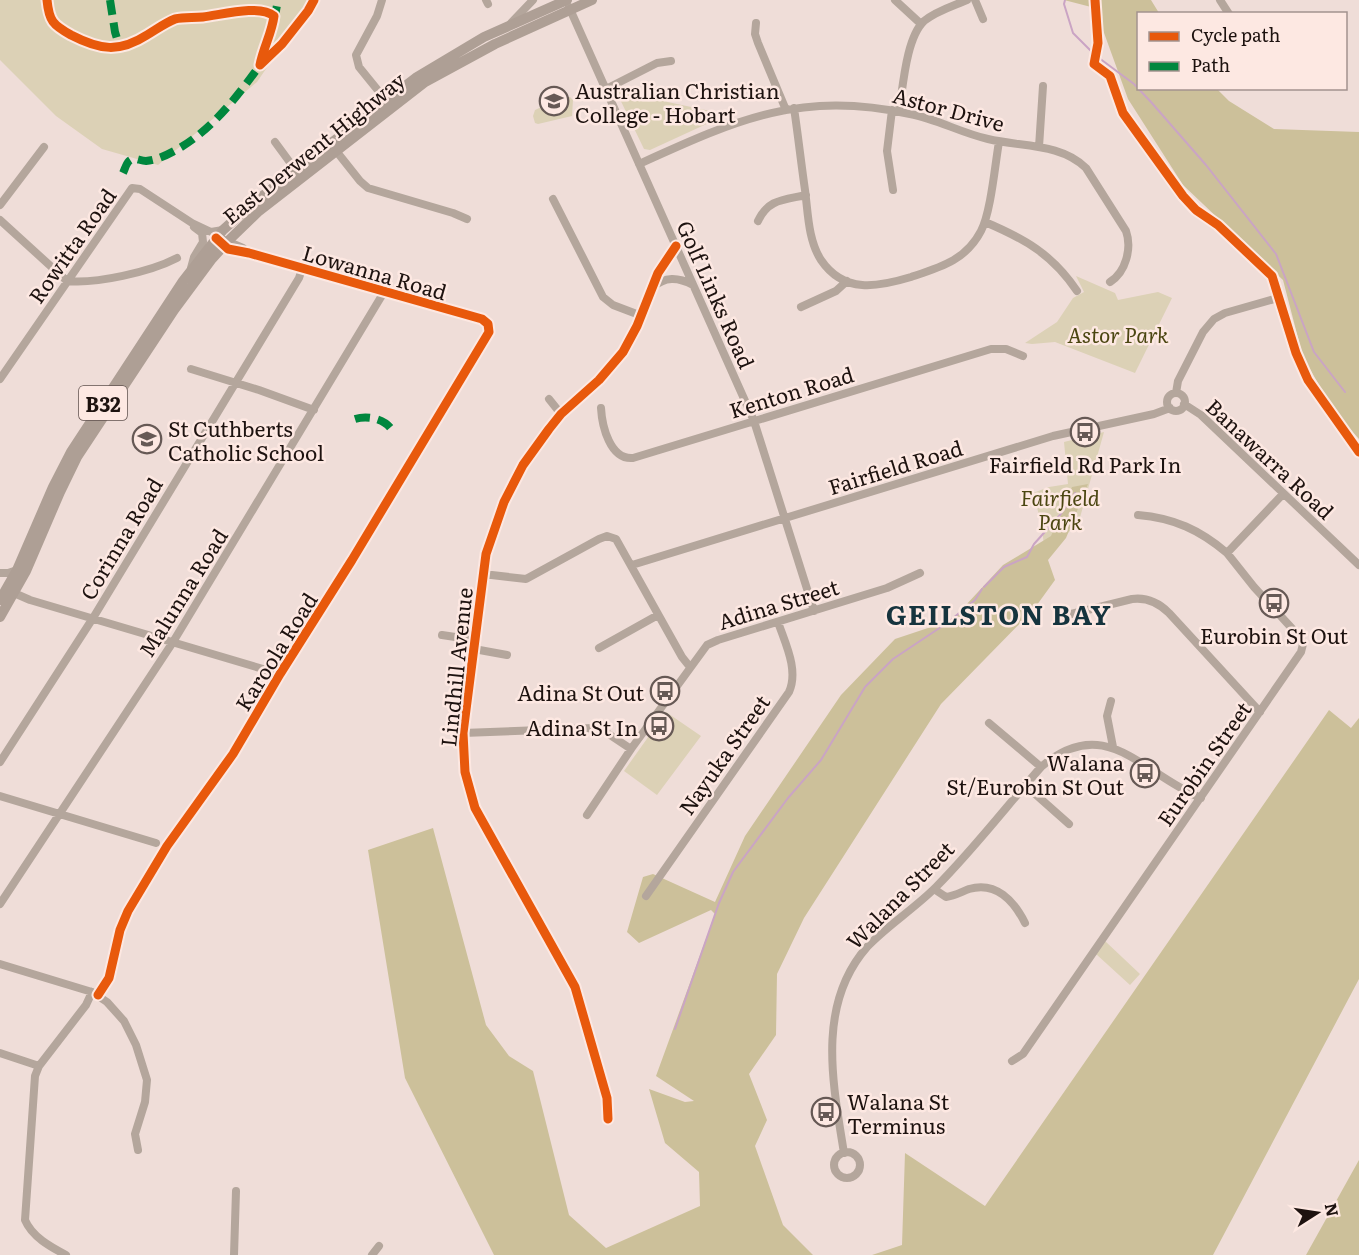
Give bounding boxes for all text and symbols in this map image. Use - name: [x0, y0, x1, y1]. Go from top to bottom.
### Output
- legend: [1137, 12, 1347, 90]
- text: Cycle path: [1191, 21, 1280, 48]
- text: Path: [1191, 51, 1230, 78]
- street label: East Derwent Highway: [215, 63, 412, 230]
- place label: Australian Christian College - Hobart: [575, 74, 780, 129]
- street label: Astor Drive: [890, 78, 1008, 138]
- school or university icon: Australian Christian College - Hobart: [538, 85, 570, 117]
- street label: Rowitta Road: [20, 181, 122, 309]
- street label: Golf Links Road: [671, 215, 764, 373]
- street label: Lowanna Road: [299, 236, 451, 306]
- park label: Astor Park: [1067, 318, 1169, 349]
- street label: Kenton Road: [725, 357, 857, 425]
- road number: B32: [79, 386, 127, 420]
- street label: Banawarra Road: [1200, 391, 1342, 526]
- place label: St Cuthberts Catholic School: [168, 412, 324, 467]
- bus stop icon: Fairfield Rd Park In: [1069, 416, 1101, 448]
- school or university icon: St Cuthberts Catholic School: [131, 423, 163, 455]
- street label: Fairfield Road: [824, 431, 966, 501]
- place label: Fairfield Rd Park In: [989, 448, 1181, 479]
- street label: Corinna Road: [71, 471, 169, 605]
- park label: Fairfield Park: [1020, 481, 1100, 536]
- street label: Malunna Road: [130, 522, 234, 662]
- street label: Adina Street: [714, 570, 843, 636]
- street label: Karoola Road: [226, 586, 324, 716]
- street label: Lindhill Avenue: [431, 586, 479, 748]
- bus stop icon: Eurobin St Out: [1258, 587, 1290, 619]
- district label: GEILSTON BAY: [886, 593, 1112, 633]
- place label: Eurobin St Out: [1200, 619, 1348, 650]
- bus stop icon: Adina St Out: [649, 675, 681, 707]
- place label: Adina St Out: [517, 676, 645, 707]
- street label: Nayuka Street: [670, 687, 776, 820]
- street label: Eurobin Street: [1148, 694, 1258, 832]
- bus stop icon: Adina St In: [643, 710, 675, 742]
- place label: Adina St In: [526, 711, 638, 742]
- place label: Walana St/Eurobin St Out: [946, 746, 1125, 801]
- bus stop icon: Walana St/Eurobin St Out: [1129, 757, 1161, 789]
- street label: Walana Street: [838, 833, 960, 955]
- place label: Walana St Terminus: [847, 1085, 950, 1140]
- bus stop icon: Walana St Terminus: [810, 1096, 842, 1128]
- north arrow: [1287, 1183, 1347, 1243]
- text: N: [1320, 1201, 1346, 1219]

